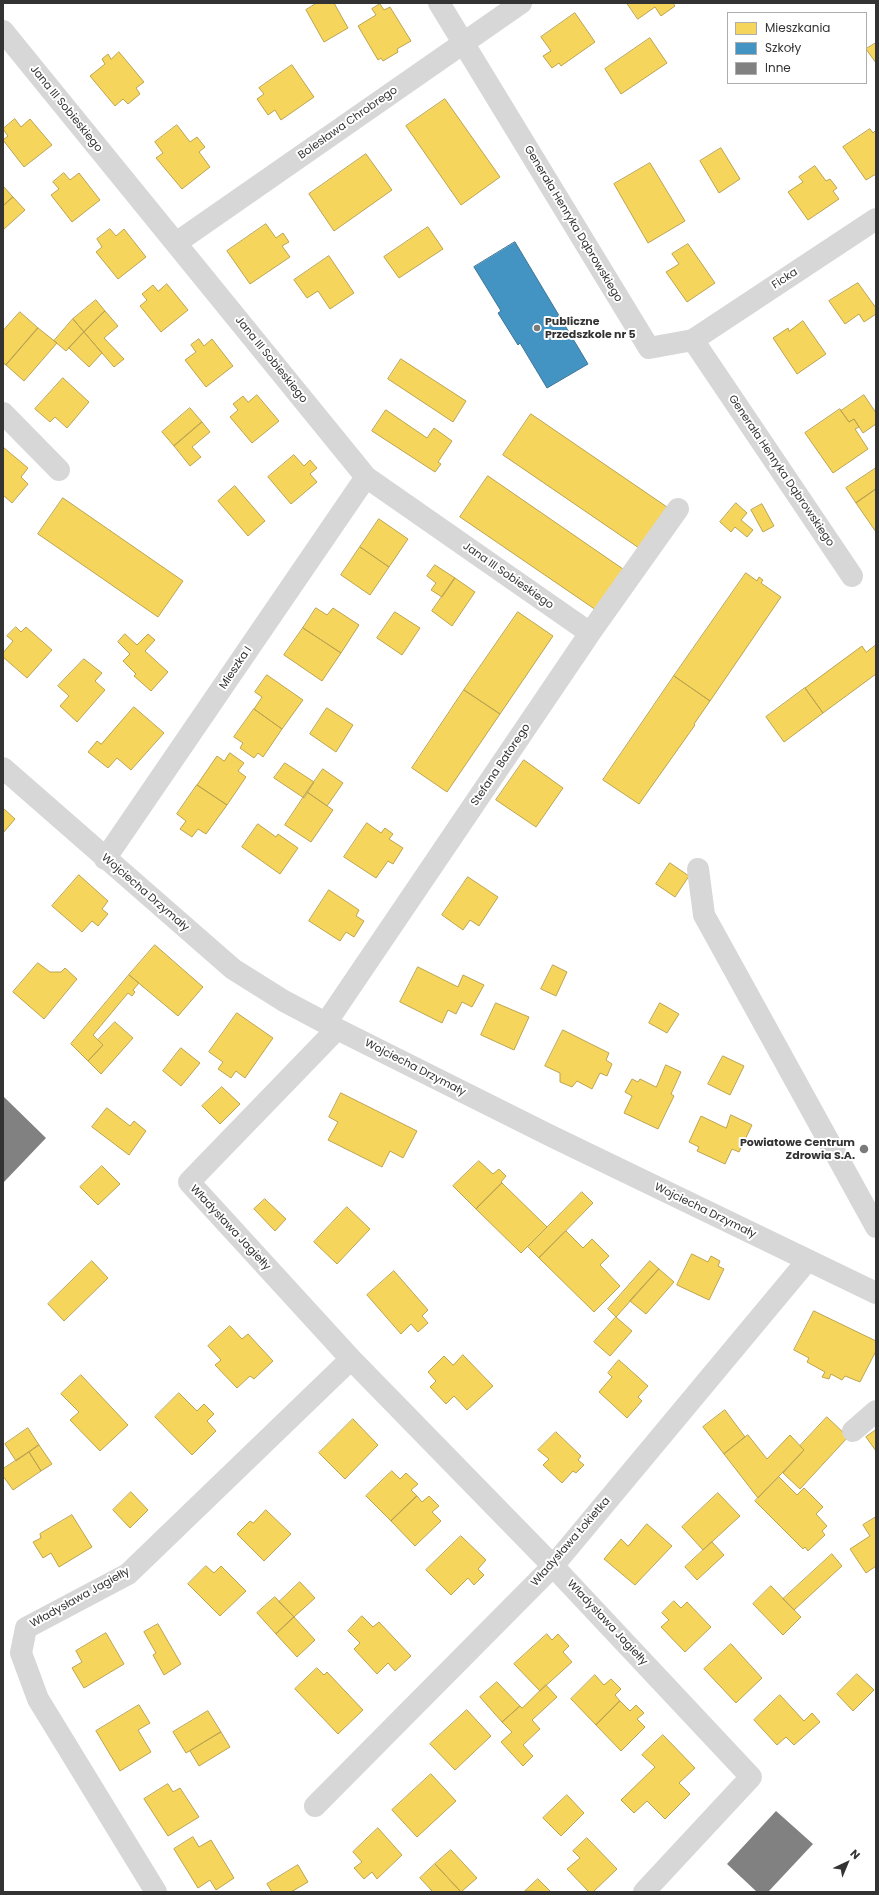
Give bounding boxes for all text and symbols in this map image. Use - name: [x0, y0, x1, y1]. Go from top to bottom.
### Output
- legend: [727, 12, 867, 84]
- text: Mieszkania: [765, 19, 831, 36]
- text: Szkoły: [765, 39, 801, 56]
- text: Inne: [765, 59, 791, 76]
- street label: Jana III Sobieskiego: [27, 63, 105, 155]
- street label: Bolesława Chrobrego: [296, 84, 400, 162]
- street label: Generała Henryka Dąbrowskiego: [521, 143, 625, 305]
- street label: Ficka: [770, 266, 800, 292]
- street label: Jana III Sobieskiego: [232, 314, 310, 406]
- place label: Publiczne Przedszkole nr 5: [545, 315, 636, 341]
- marker: Publiczne Przedszkole nr 5: [532, 323, 542, 333]
- street label: Generała Henryka Dąbrowskiego: [725, 393, 837, 549]
- street label: Jana III Sobieskiego: [460, 540, 556, 612]
- street label: Mieszka I: [217, 644, 255, 692]
- street label: Stefana Batorego: [469, 721, 533, 809]
- street label: Wojciecha Drzymały: [99, 851, 191, 935]
- street label: Wojciecha Drzymały: [362, 1037, 468, 1099]
- place label: Powiatowe Centrum Zdrowia S.A.: [740, 1136, 855, 1162]
- marker: Powiatowe Centrum Zdrowia S.A.: [858, 1143, 870, 1155]
- street label: Wojciecha Drzymały: [652, 1181, 758, 1241]
- street label: Władysława Jagiełły: [187, 1183, 273, 1273]
- street label: Władysława Łokietka: [529, 1495, 613, 1589]
- street label: Władysława Jagiełły: [28, 1565, 132, 1631]
- street label: Władysława Jagiełły: [564, 1578, 650, 1668]
- north arrow: [827, 1843, 867, 1883]
- text: N: [847, 1846, 864, 1863]

